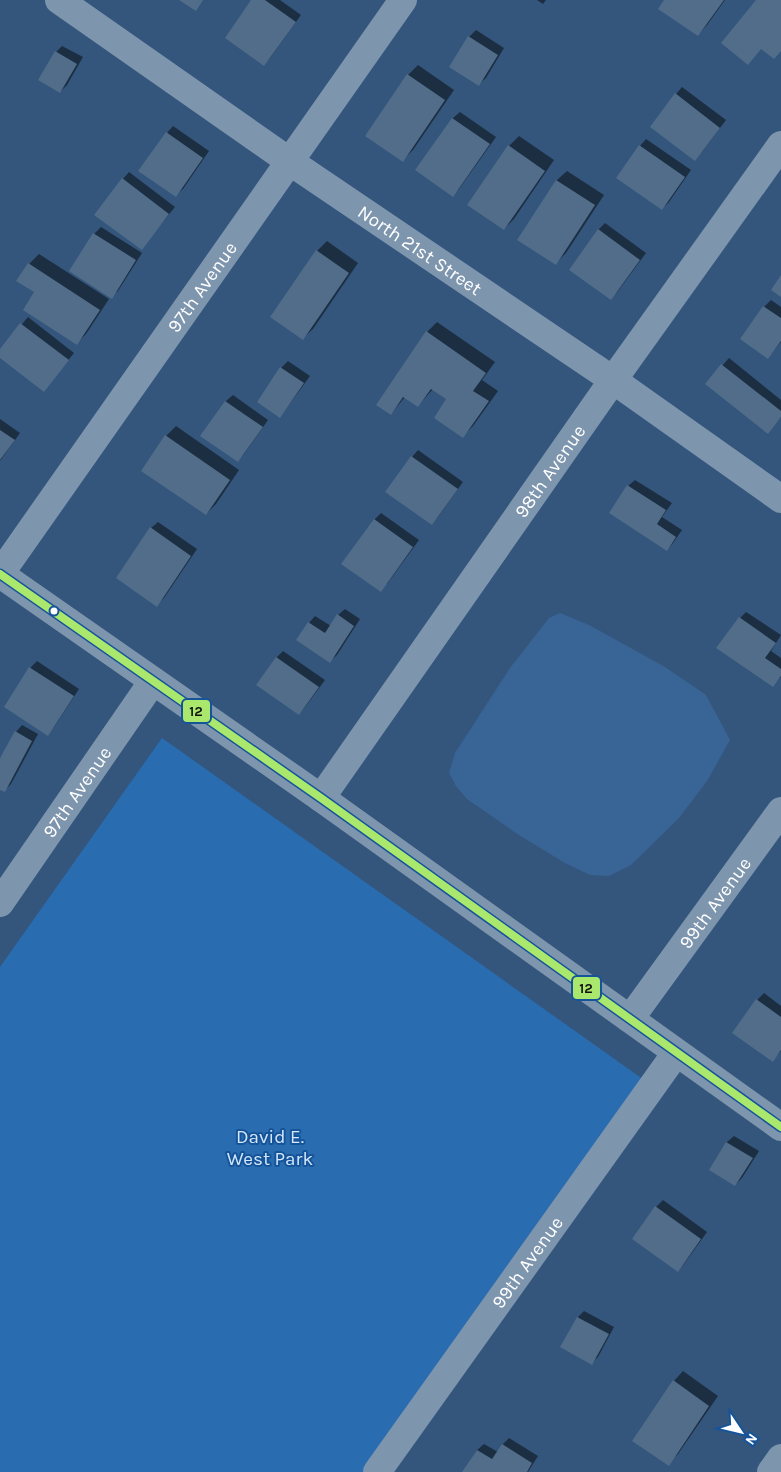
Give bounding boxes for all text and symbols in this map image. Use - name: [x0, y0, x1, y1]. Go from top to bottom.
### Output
- street label: North 21st Street: [353, 201, 486, 300]
- street label: 97th Avenue: [163, 238, 242, 337]
- street label: 98th Avenue: [510, 421, 590, 522]
- unlabelled marker: [49, 606, 59, 616]
- line badge: 12: [182, 699, 211, 723]
- text: 12: [189, 703, 203, 720]
- street label: 97th Avenue: [38, 743, 116, 842]
- street label: 99th Avenue: [675, 853, 756, 953]
- line badge: 12: [572, 976, 601, 1000]
- text: 12: [579, 980, 593, 997]
- park label: David E. West Park: [227, 1126, 313, 1170]
- street label: 99th Avenue: [487, 1212, 568, 1313]
- north arrow: [716, 1407, 766, 1457]
- text: N: [741, 1430, 761, 1448]

